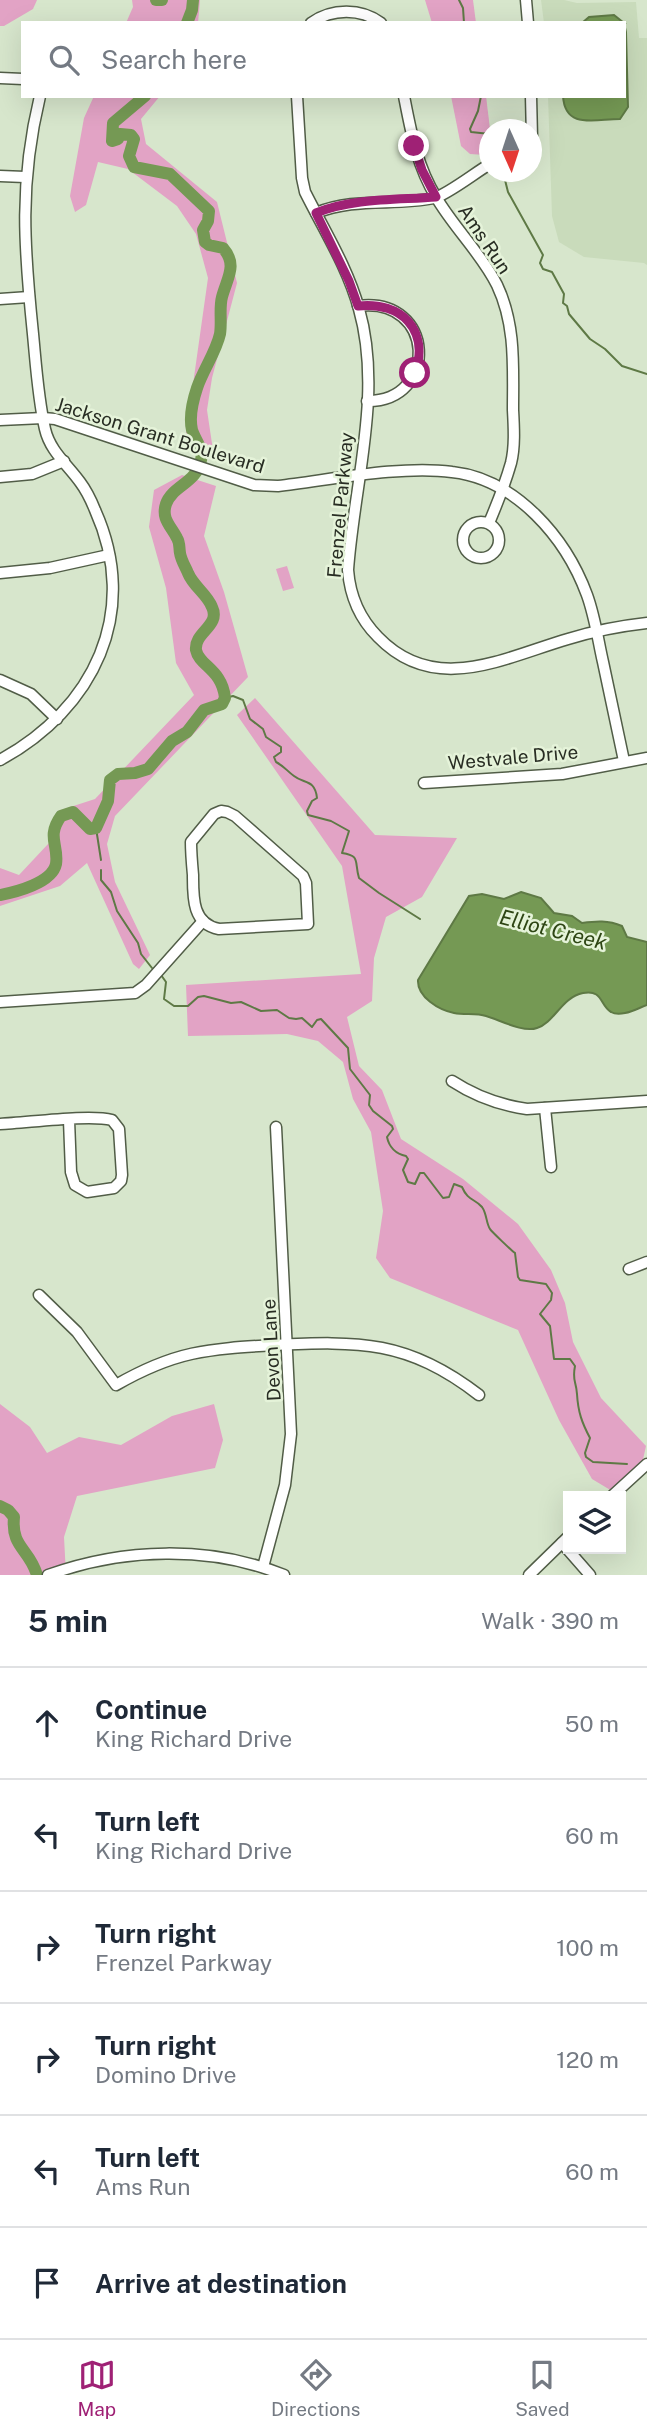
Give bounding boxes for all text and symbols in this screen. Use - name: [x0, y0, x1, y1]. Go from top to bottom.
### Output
- search box: [21, 21, 626, 98]
- icon: search: [45, 41, 83, 79]
- text: Search here: [101, 44, 247, 75]
- north arrow: [479, 119, 542, 182]
- route end: [398, 130, 429, 161]
- street label: Ams Run: [454, 200, 516, 278]
- route start: [399, 357, 430, 388]
- street label: Jackson Grant Boulevard: [53, 393, 267, 477]
- street label: Frenzel Parkway: [323, 431, 357, 579]
- street label: Westvale Drive: [447, 740, 579, 774]
- water label: Elliot Creek: [497, 904, 610, 955]
- street label: Devon Lane: [257, 1298, 285, 1402]
- map controls: [563, 1491, 626, 1554]
- button: layers: [563, 1491, 626, 1554]
- text: 5 min: [28, 1603, 108, 1639]
- text: Walk · 390 m: [481, 1607, 619, 1634]
- text: Continue: [95, 1694, 207, 1725]
- icon: ahead: [28, 1704, 66, 1742]
- text: 50 m: [565, 1710, 619, 1737]
- text: King Richard Drive: [95, 1725, 292, 1752]
- text: Turn left: [95, 1806, 200, 1837]
- icon: left: [28, 1816, 66, 1854]
- text: 60 m: [565, 1822, 619, 1849]
- text: King Richard Drive: [95, 1837, 292, 1864]
- text: Turn right: [95, 1918, 217, 1949]
- icon: right: [28, 1928, 66, 1966]
- text: 100 m: [556, 1934, 619, 1961]
- text: Frenzel Parkway: [95, 1949, 272, 1976]
- text: Turn right: [95, 2030, 217, 2061]
- icon: right: [28, 2040, 66, 2078]
- text: 120 m: [556, 2046, 619, 2073]
- text: Domino Drive: [95, 2061, 236, 2088]
- text: Turn left: [95, 2142, 200, 2173]
- icon: left: [28, 2152, 66, 2190]
- text: 60 m: [565, 2158, 619, 2185]
- text: Ams Run: [95, 2173, 190, 2200]
- icon: arrive: [28, 2264, 66, 2302]
- text: Arrive at destination: [95, 2268, 347, 2299]
- tab: Map: [77, 2356, 116, 2420]
- tab: Directions: [271, 2356, 360, 2420]
- tab: Saved: [515, 2356, 570, 2420]

